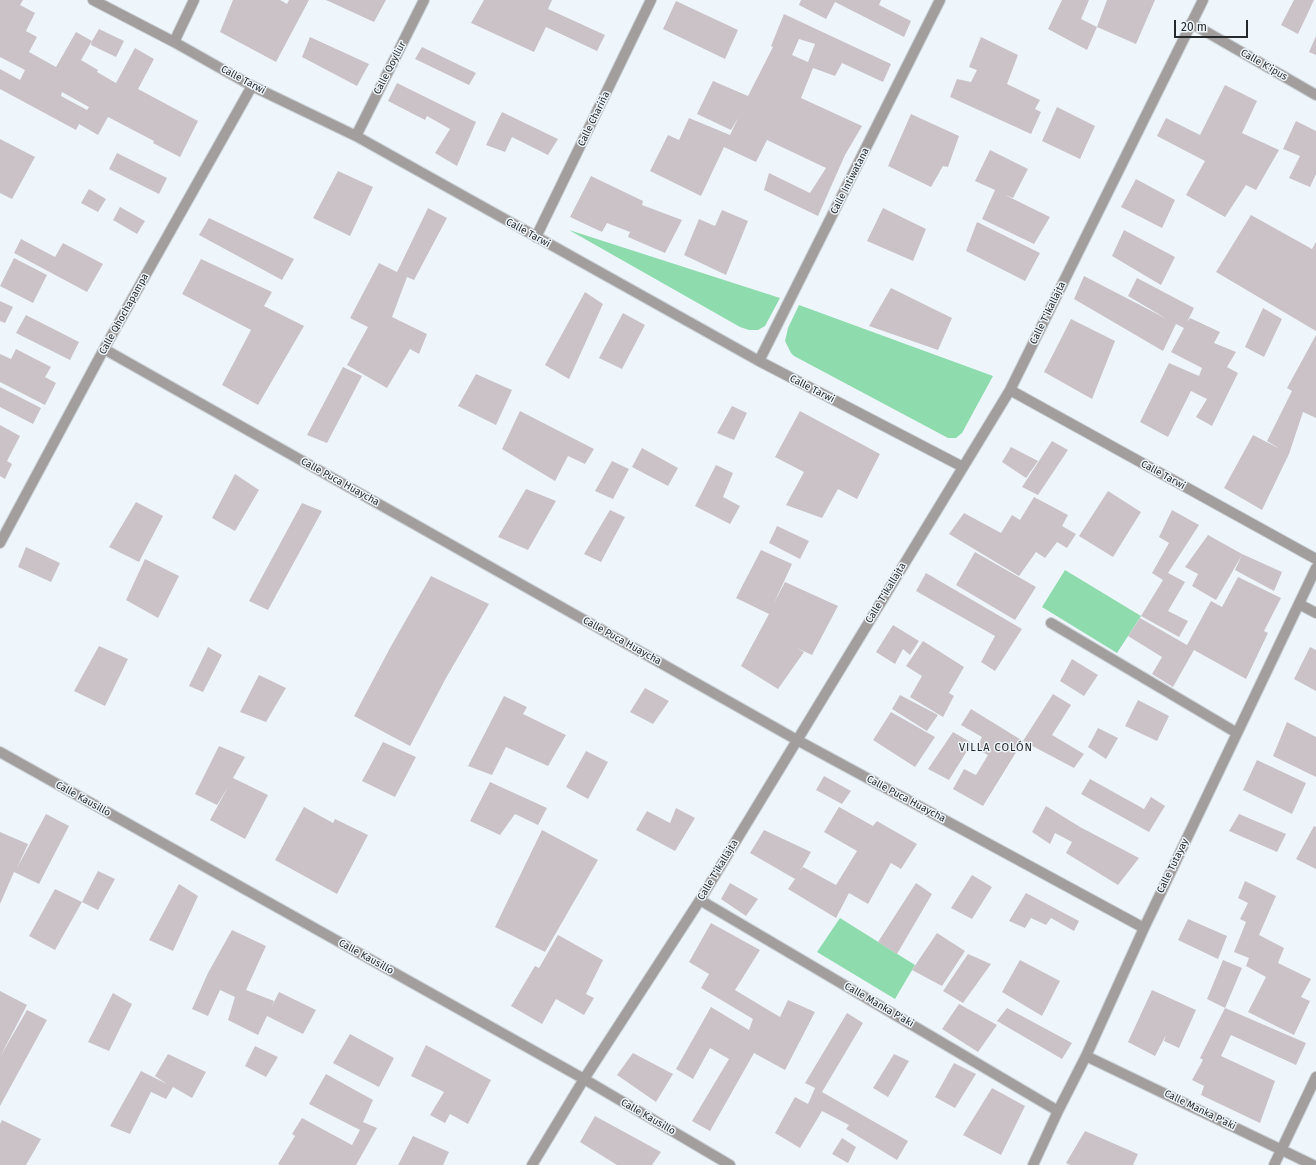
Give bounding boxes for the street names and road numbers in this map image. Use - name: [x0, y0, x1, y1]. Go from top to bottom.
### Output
- street label: Calle Qoyllur: [372, 39, 408, 97]
- street label: Calle K'ipus: [1238, 47, 1290, 83]
- street label: Calle Tarwi: [219, 63, 267, 97]
- street label: Calle Chariña: [576, 90, 612, 148]
- street label: Calle Intiwatana: [828, 146, 872, 216]
- street label: Calle Tarwi: [504, 216, 552, 250]
- street label: Calle Qhochapampa: [97, 271, 151, 357]
- street label: Calle T'ikallajta: [1028, 280, 1068, 346]
- street label: Calle Tarwi: [788, 373, 836, 405]
- street label: Calle Puca Huaycha: [299, 455, 381, 509]
- street label: Calle Tarwi: [1139, 458, 1187, 492]
- street label: Calle T'ikallajta: [863, 561, 909, 625]
- street label: Calle Puca Huaycha: [581, 614, 663, 668]
- street label: Calle Puca Huaycha: [864, 773, 948, 825]
- street label: Calle Kausillo: [53, 779, 113, 819]
- street label: Calle Tutayay: [1155, 837, 1191, 895]
- street label: Calle T'ikallajta: [695, 838, 741, 902]
- street label: Calle Kausillo: [336, 937, 396, 977]
- street label: Calle Manka P'aki: [842, 980, 916, 1030]
- street label: Calle Manka P'aki: [1162, 1087, 1238, 1133]
- street label: Calle Kausillo: [619, 1097, 677, 1137]

